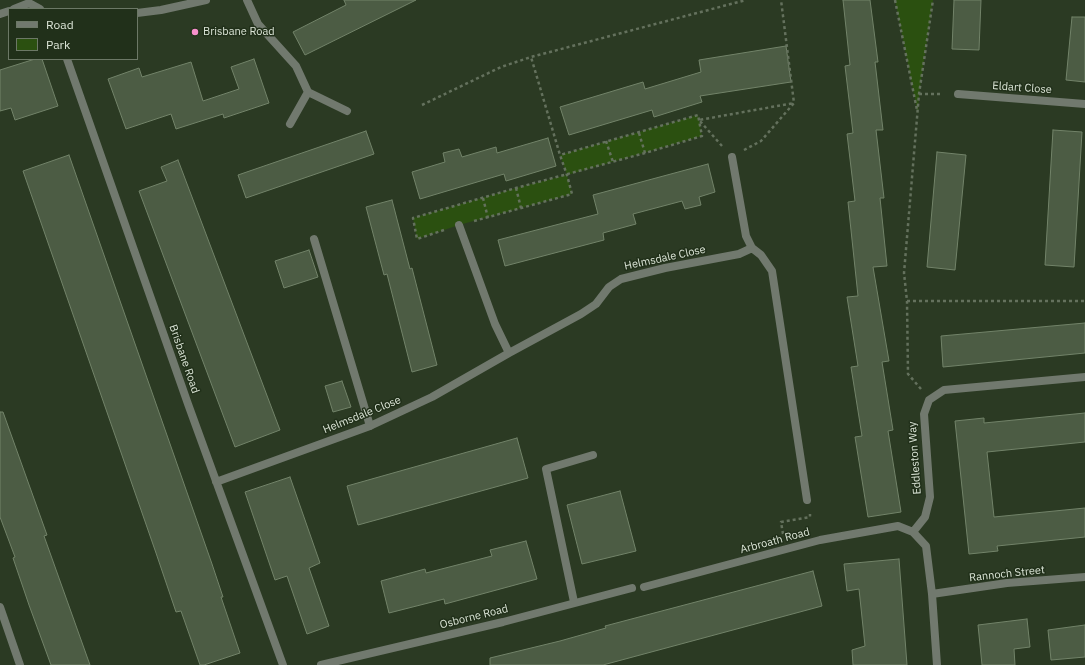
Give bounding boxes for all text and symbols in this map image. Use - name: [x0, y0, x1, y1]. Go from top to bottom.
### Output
- legend: [8, 8, 138, 60]
- text: Road: [46, 17, 74, 32]
- place label: Brisbane Road: [203, 25, 275, 39]
- marker: Brisbane Road: [190, 27, 200, 37]
- text: Park: [46, 37, 70, 52]
- street label: Eldart Close: [992, 79, 1052, 97]
- street label: Helmsdale Close: [623, 243, 707, 273]
- street label: Brisbane Road: [166, 323, 202, 395]
- street label: Helmsdale Close: [321, 393, 403, 437]
- street label: Eddleston Way: [906, 421, 924, 495]
- street label: Arbroath Road: [739, 525, 811, 557]
- street label: Rannoch Street: [969, 563, 1045, 585]
- street label: Osborne Road: [438, 602, 510, 632]

